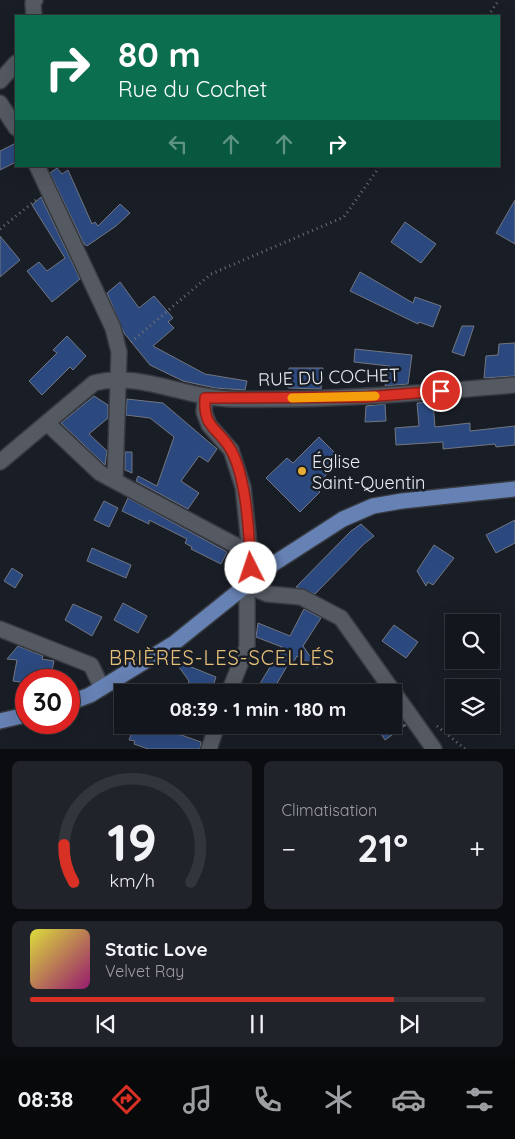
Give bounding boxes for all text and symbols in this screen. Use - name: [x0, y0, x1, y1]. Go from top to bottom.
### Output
- text: 80 m: [118, 32, 201, 76]
- icon: right: [35, 35, 100, 100]
- text: Rue du Cochet: [118, 75, 267, 103]
- icon: left: [164, 130, 192, 158]
- icon: ahead: [217, 130, 245, 158]
- icon: ahead: [270, 130, 298, 158]
- icon: right: [323, 130, 351, 158]
- street label: RUE DU COCHET: [258, 363, 400, 391]
- pin: [420, 370, 462, 412]
- icon: arrive: [427, 377, 455, 405]
- place label: Église Saint-Quentin: [312, 450, 426, 494]
- marker: Église Saint-Quentin: [296, 465, 308, 477]
- position arrow: [224, 541, 276, 593]
- map controls: [445, 614, 500, 734]
- button: search: [445, 614, 500, 669]
- district label: BRIÈRES-LES-SCELLÉS: [109, 645, 335, 670]
- speed limit sign: 30: [15, 669, 80, 734]
- button: layers: [445, 679, 500, 734]
- text: 08:39 · 1 min · 180 m: [170, 697, 346, 721]
- text: Climatisation: [282, 800, 377, 820]
- text: 19: [107, 809, 157, 874]
- text: 21°: [357, 824, 408, 872]
- text: −: [282, 831, 296, 866]
- text: +: [469, 831, 485, 866]
- text: km/h: [109, 869, 154, 891]
- text: Static Love: [105, 937, 208, 961]
- text: Velvet Ray: [105, 961, 184, 981]
- icon: previous: [92, 1010, 120, 1038]
- icon: pause: [243, 1010, 271, 1038]
- icon: next: [395, 1010, 423, 1038]
- icon: directions: [109, 1082, 144, 1117]
- icon: music: [180, 1082, 215, 1117]
- icon: phone: [250, 1082, 285, 1117]
- icon: climate: [321, 1082, 356, 1117]
- icon: car: [391, 1082, 426, 1117]
- icon: filters: [462, 1082, 497, 1117]
- text: 08:38: [18, 1085, 73, 1113]

